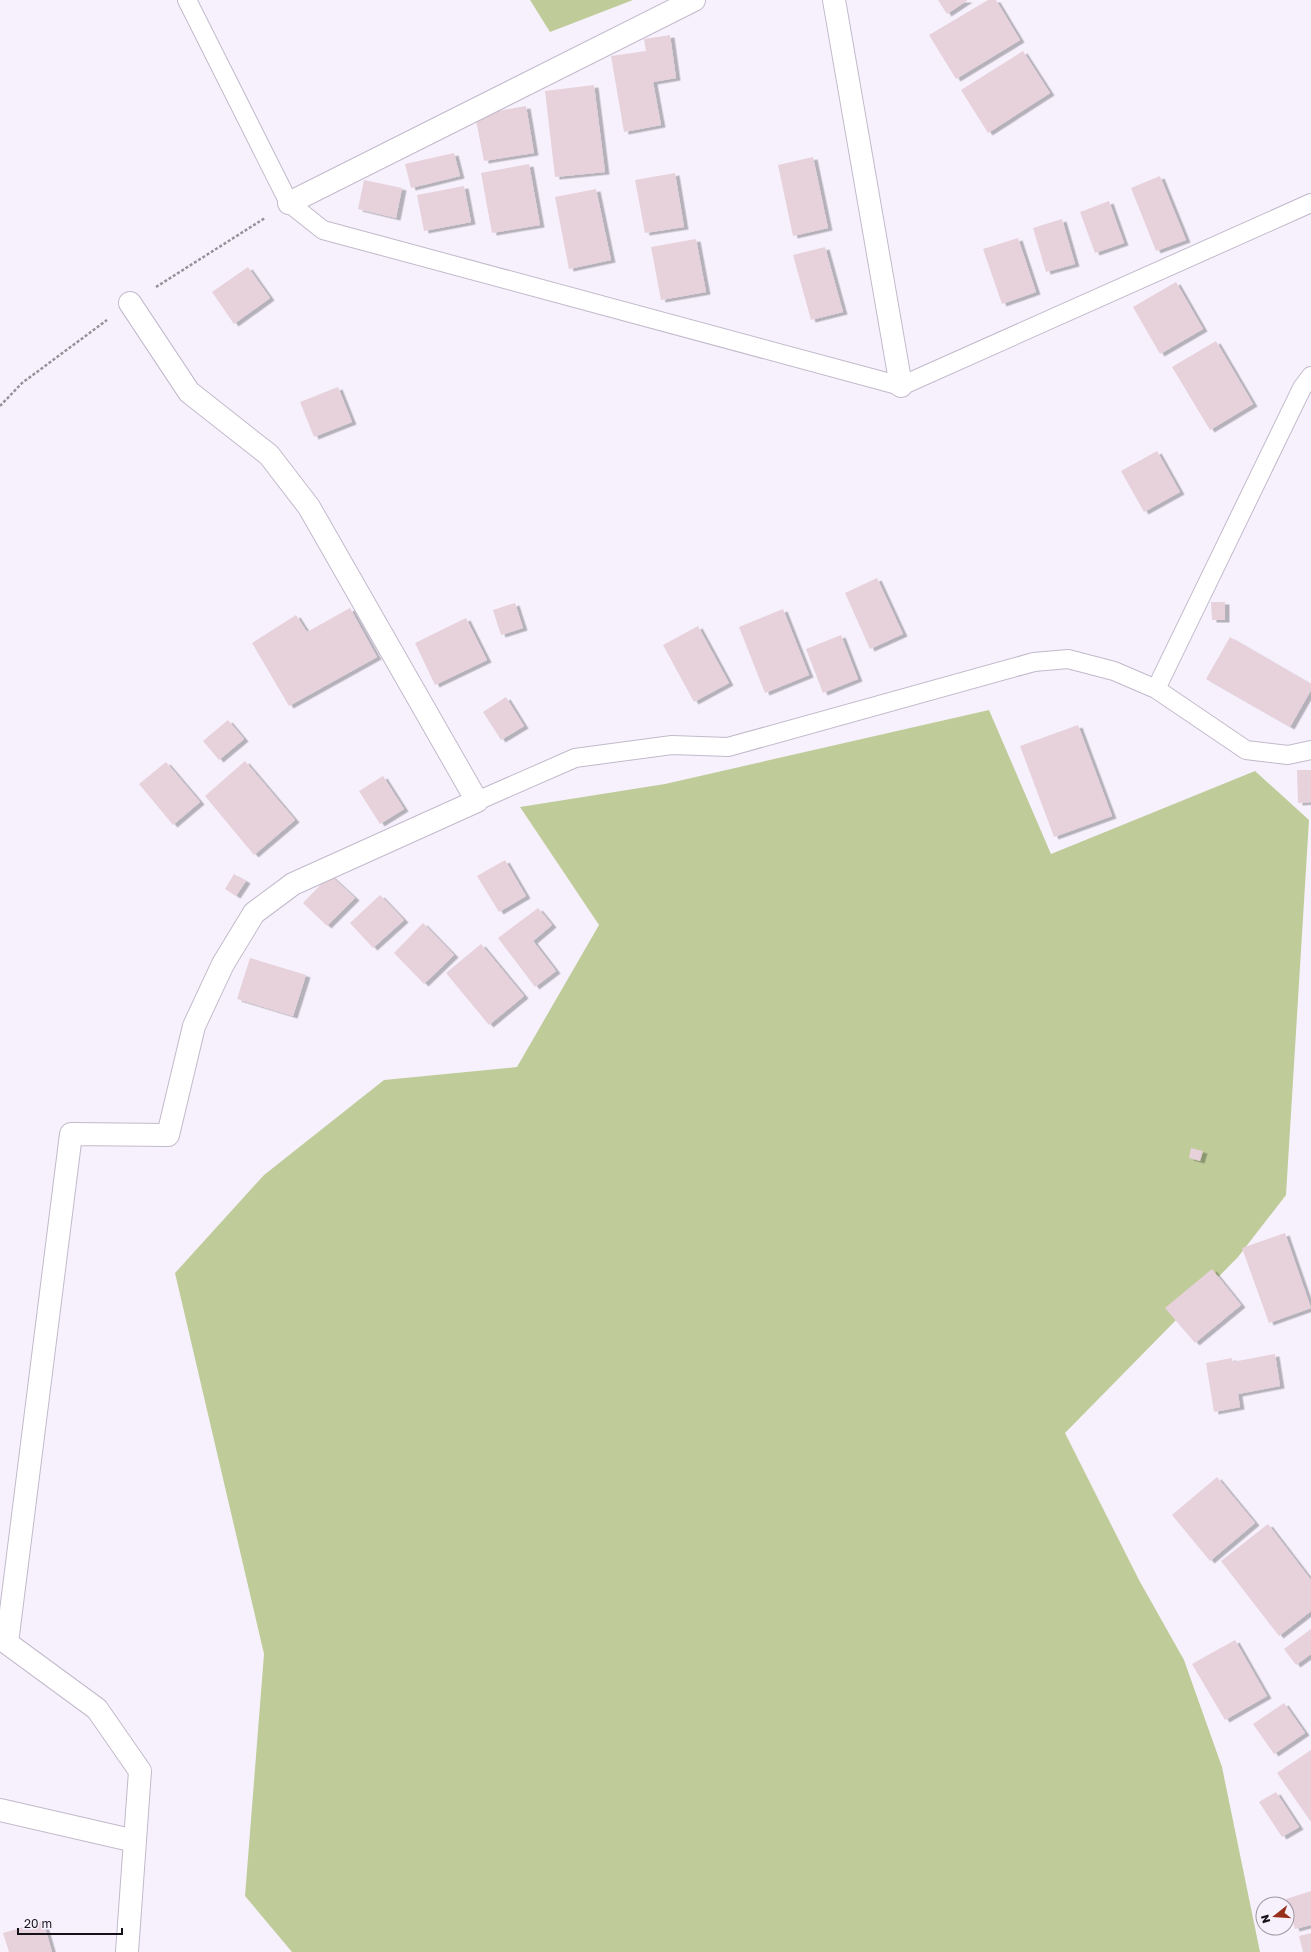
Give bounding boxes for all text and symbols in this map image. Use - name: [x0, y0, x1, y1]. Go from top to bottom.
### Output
- north arrow: [1255, 1896, 1295, 1936]
- scale bar: [18, 1910, 122, 1936]
- text: N: [1258, 1913, 1272, 1925]
- text: 20 m: [24, 1916, 52, 1931]

